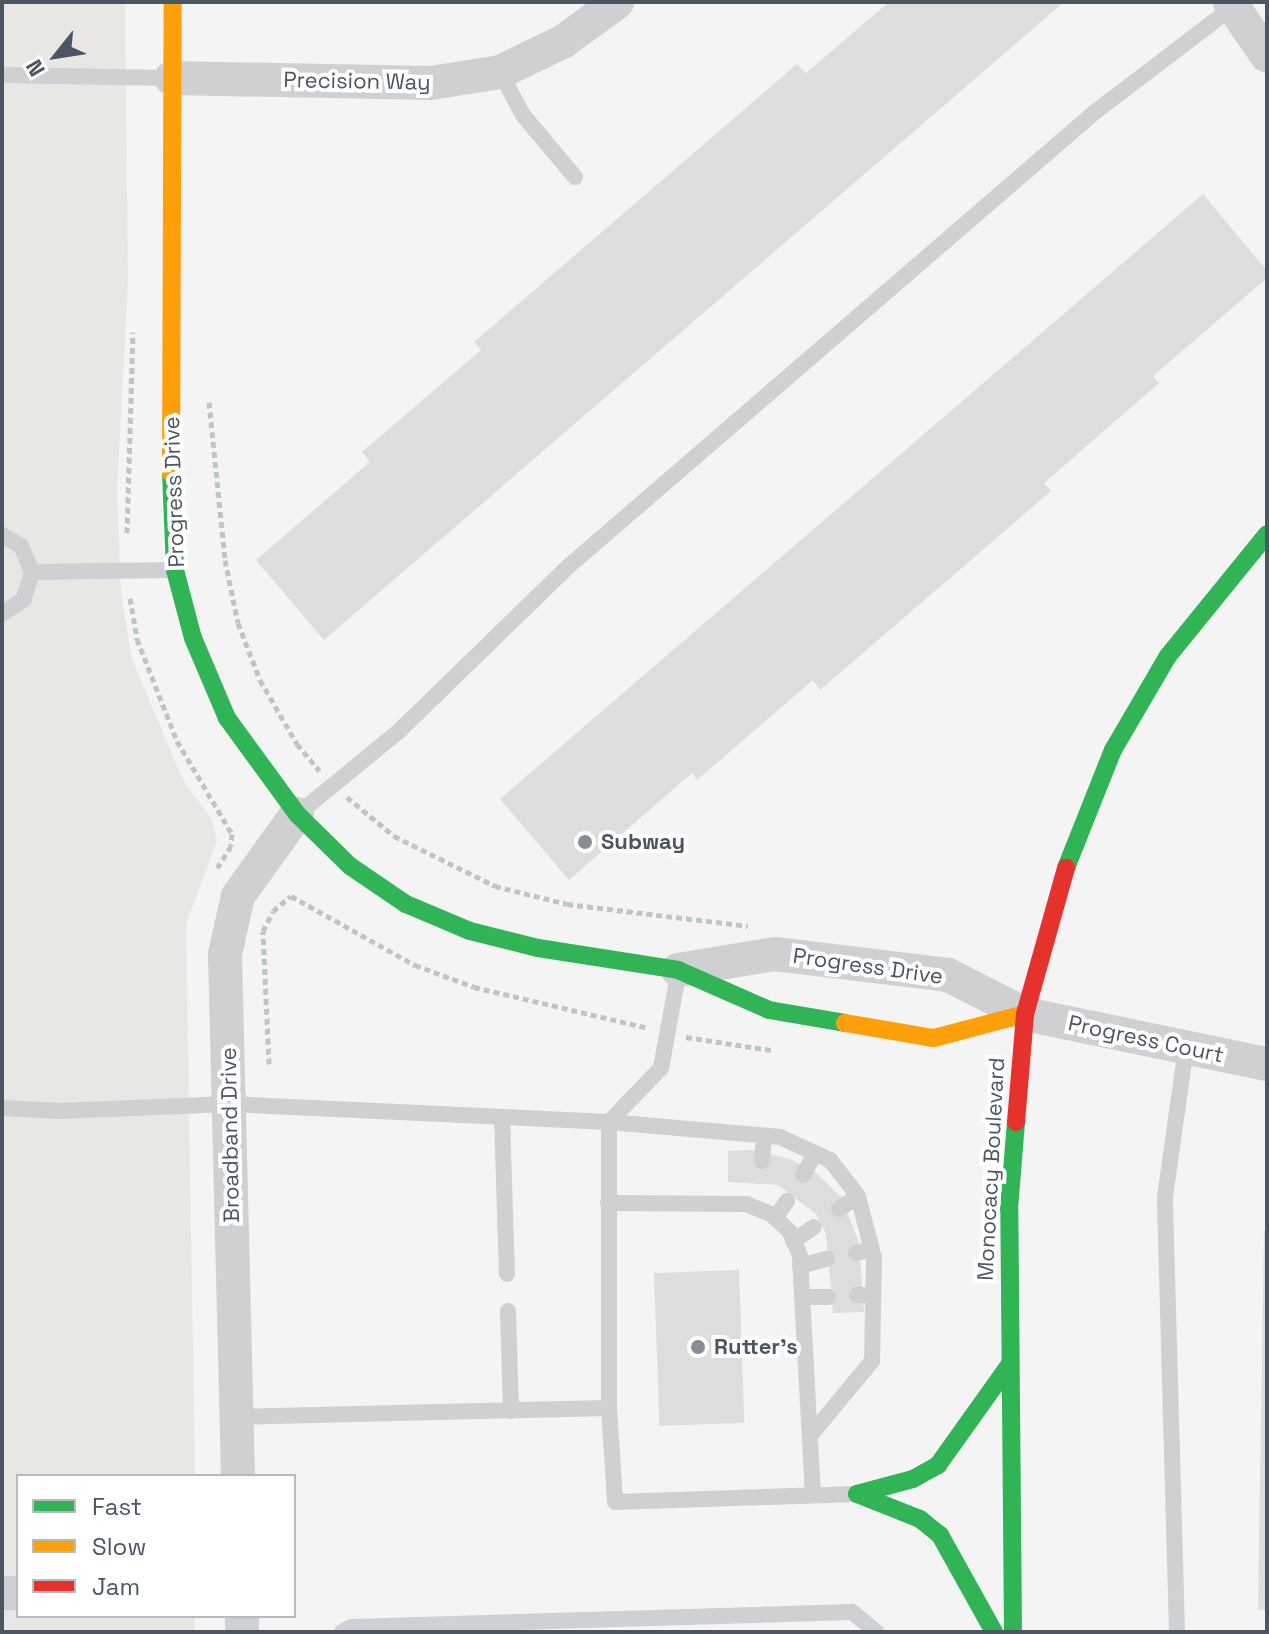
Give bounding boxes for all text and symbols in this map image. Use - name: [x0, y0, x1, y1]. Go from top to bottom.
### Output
- north arrow: [16, 16, 96, 96]
- text: N: [19, 55, 51, 81]
- street label: Precision Way: [283, 67, 431, 95]
- street label: Progress Drive: [158, 416, 190, 568]
- place label: Subway: [601, 829, 685, 855]
- marker: Subway: [576, 833, 594, 851]
- street label: Progress Drive: [791, 942, 945, 990]
- street label: Progress Court: [1066, 1010, 1226, 1068]
- street label: Broadband Drive: [215, 1047, 245, 1223]
- street label: Monocacy Boulevard: [972, 1057, 1010, 1281]
- place label: Rutter's: [714, 1334, 798, 1360]
- marker: Rutter's: [689, 1338, 707, 1356]
- legend: [16, 1474, 296, 1618]
- text: Fast: [92, 1491, 142, 1522]
- text: Slow: [92, 1531, 146, 1562]
- text: Jam: [92, 1571, 140, 1602]

